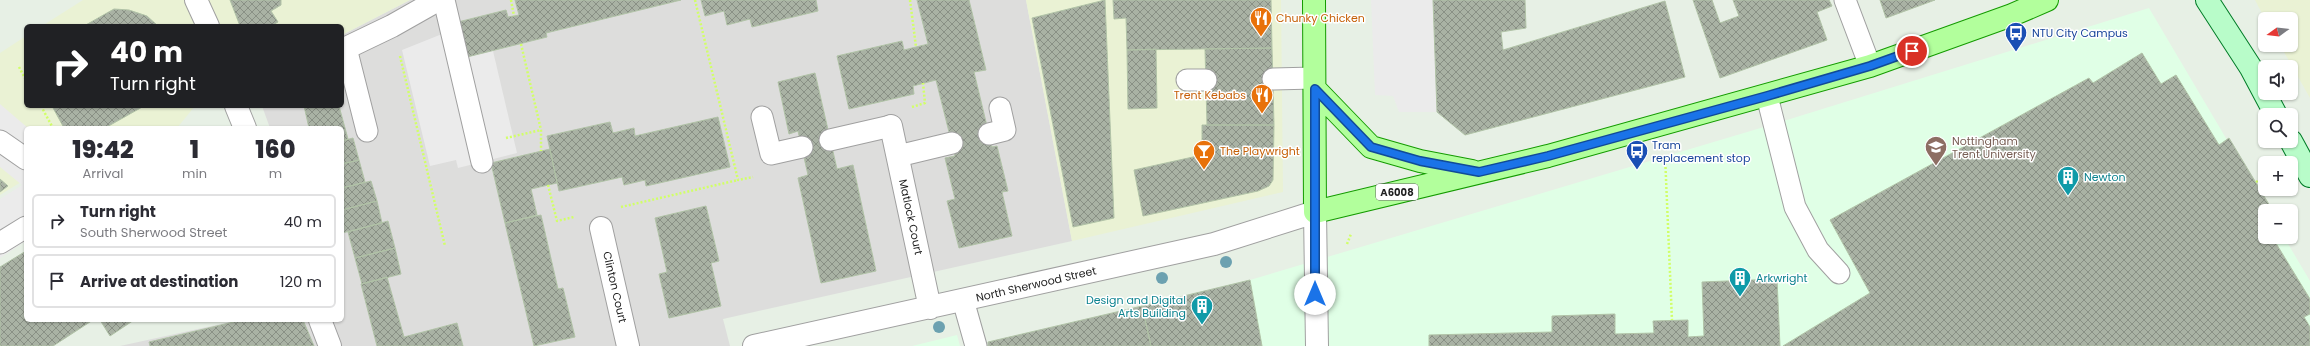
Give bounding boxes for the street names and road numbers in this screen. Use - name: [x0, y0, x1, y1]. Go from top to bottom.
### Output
- street label: Matlock Court: [895, 178, 927, 256]
- road number: A6008: [1376, 184, 1418, 200]
- street label: Clinton Court: [599, 250, 631, 324]
- street label: North Sherwood Street: [974, 262, 1098, 306]

